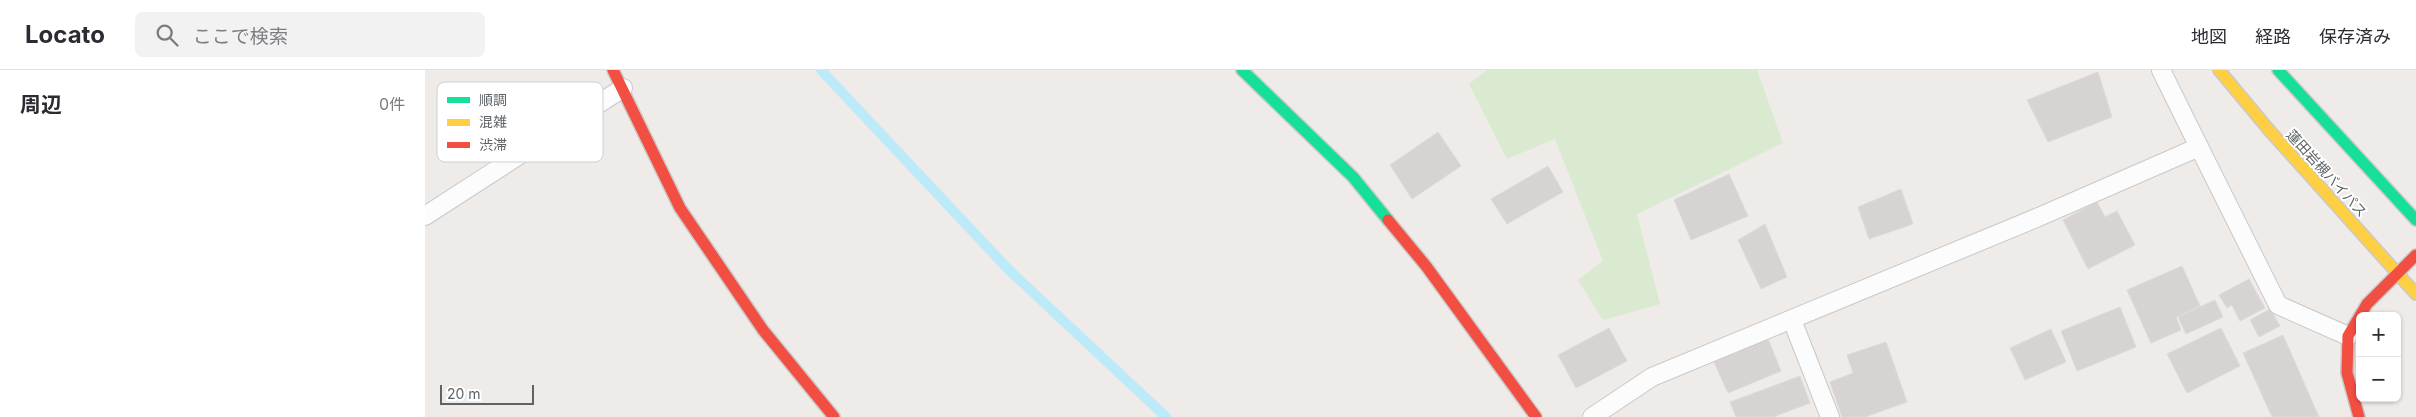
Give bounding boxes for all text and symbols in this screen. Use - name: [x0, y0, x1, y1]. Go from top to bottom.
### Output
- search box: [135, 12, 485, 57]
- text: Locato: [25, 20, 105, 49]
- icon: search: [153, 21, 181, 49]
- text: ここで検索: [193, 25, 288, 48]
- text: 地図: [2191, 26, 2227, 47]
- text: 経路: [2255, 26, 2291, 47]
- text: 保存済み: [2319, 26, 2391, 47]
- legend: [437, 82, 603, 162]
- text: 順調: [479, 91, 507, 108]
- text: 周辺: [20, 92, 62, 117]
- text: 0件: [379, 94, 405, 114]
- text: 混雑: [479, 113, 507, 130]
- street label: 蓮田岩槻バイパス: [2283, 126, 2371, 220]
- text: 渋滞: [479, 136, 507, 153]
- map controls: [2356, 312, 2401, 402]
- button: +: [2356, 312, 2401, 357]
- button: −: [2356, 357, 2401, 402]
- scale bar: [440, 382, 534, 405]
- text: 20 m: [447, 385, 481, 402]

